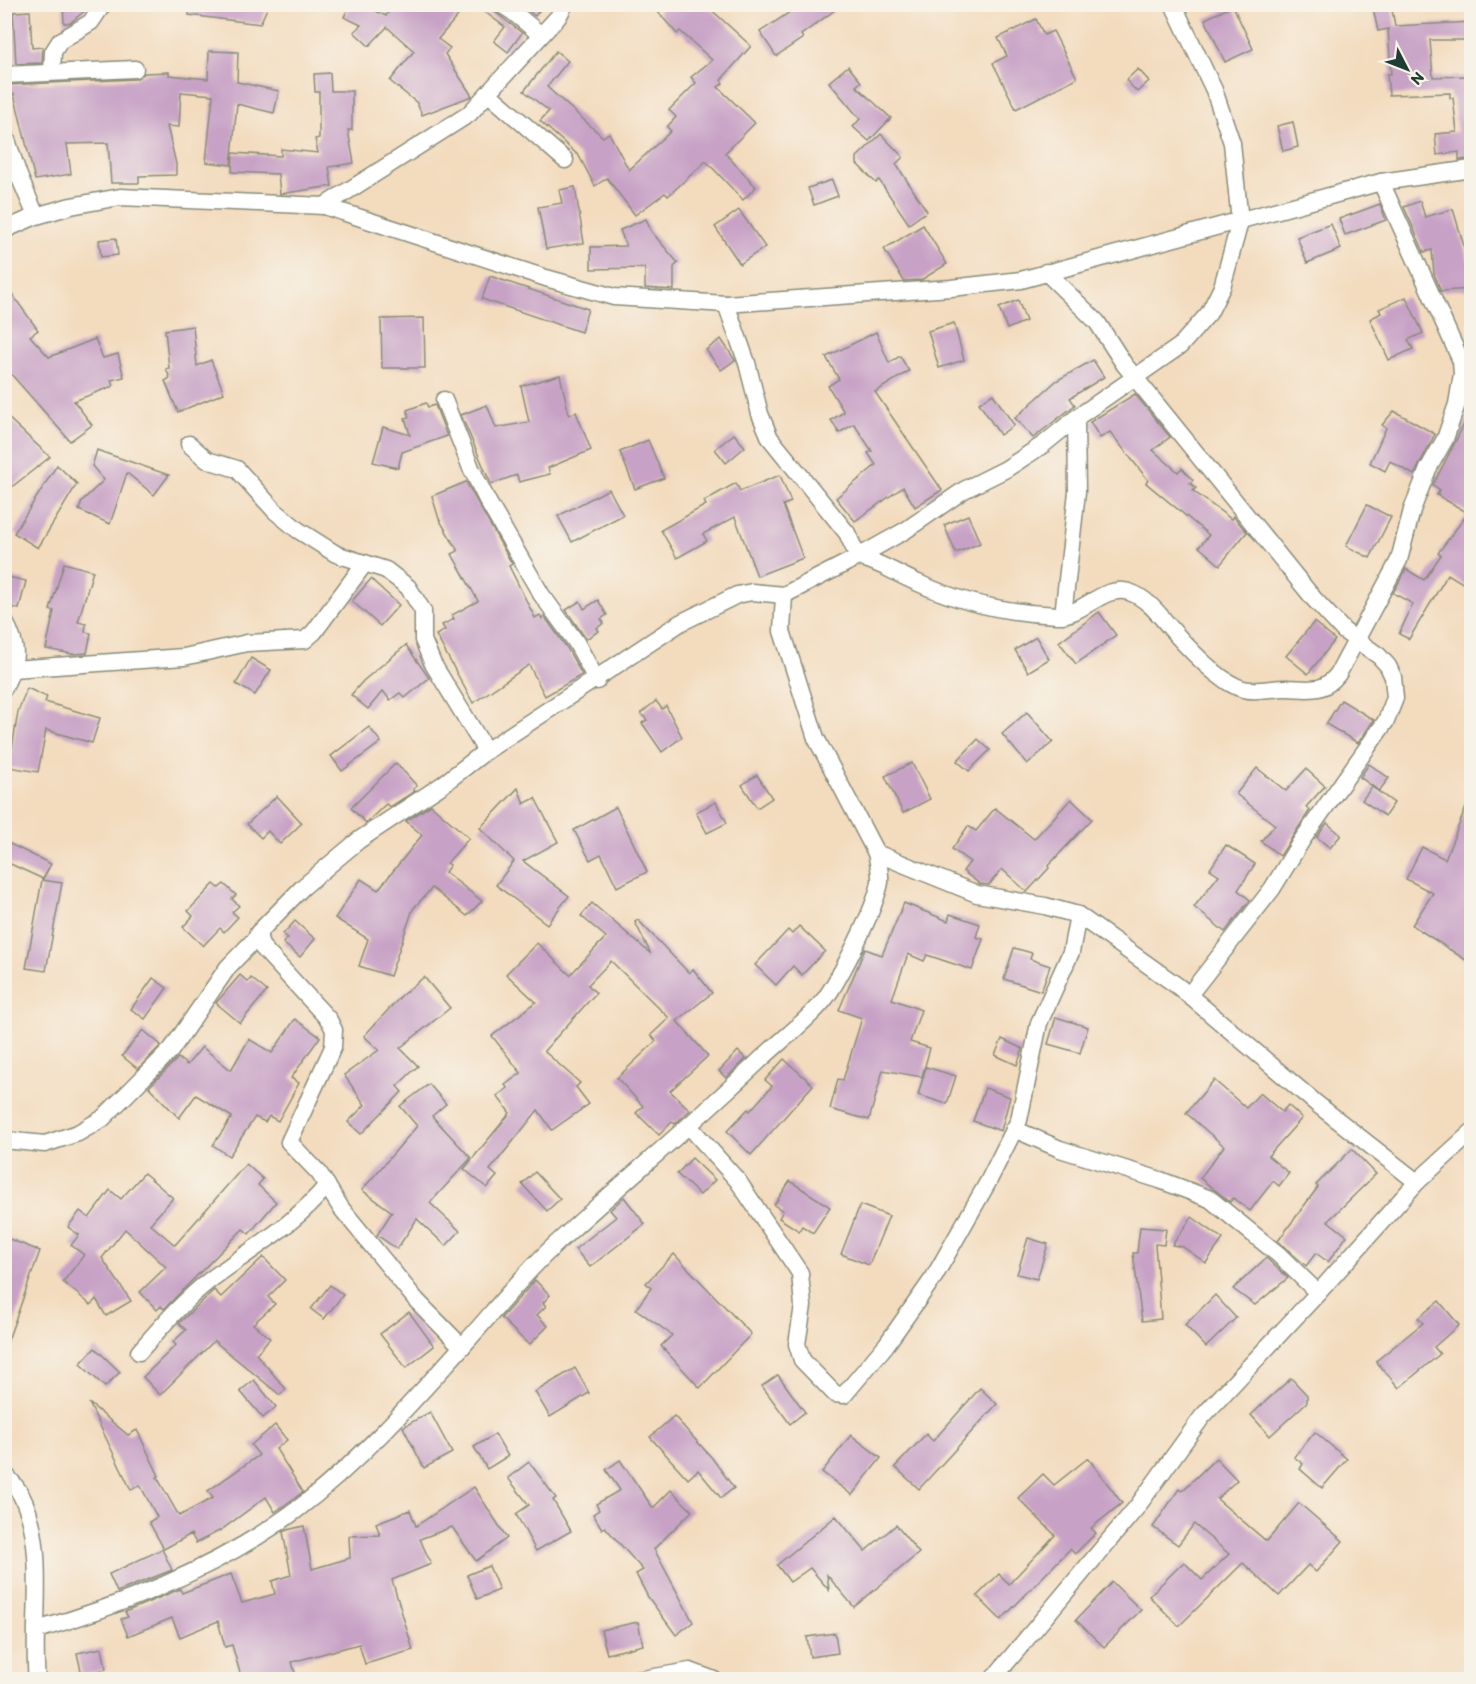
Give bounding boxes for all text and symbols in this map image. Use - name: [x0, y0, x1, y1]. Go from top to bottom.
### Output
- north arrow: [1377, 39, 1437, 99]
- text: N: [1407, 68, 1428, 89]

